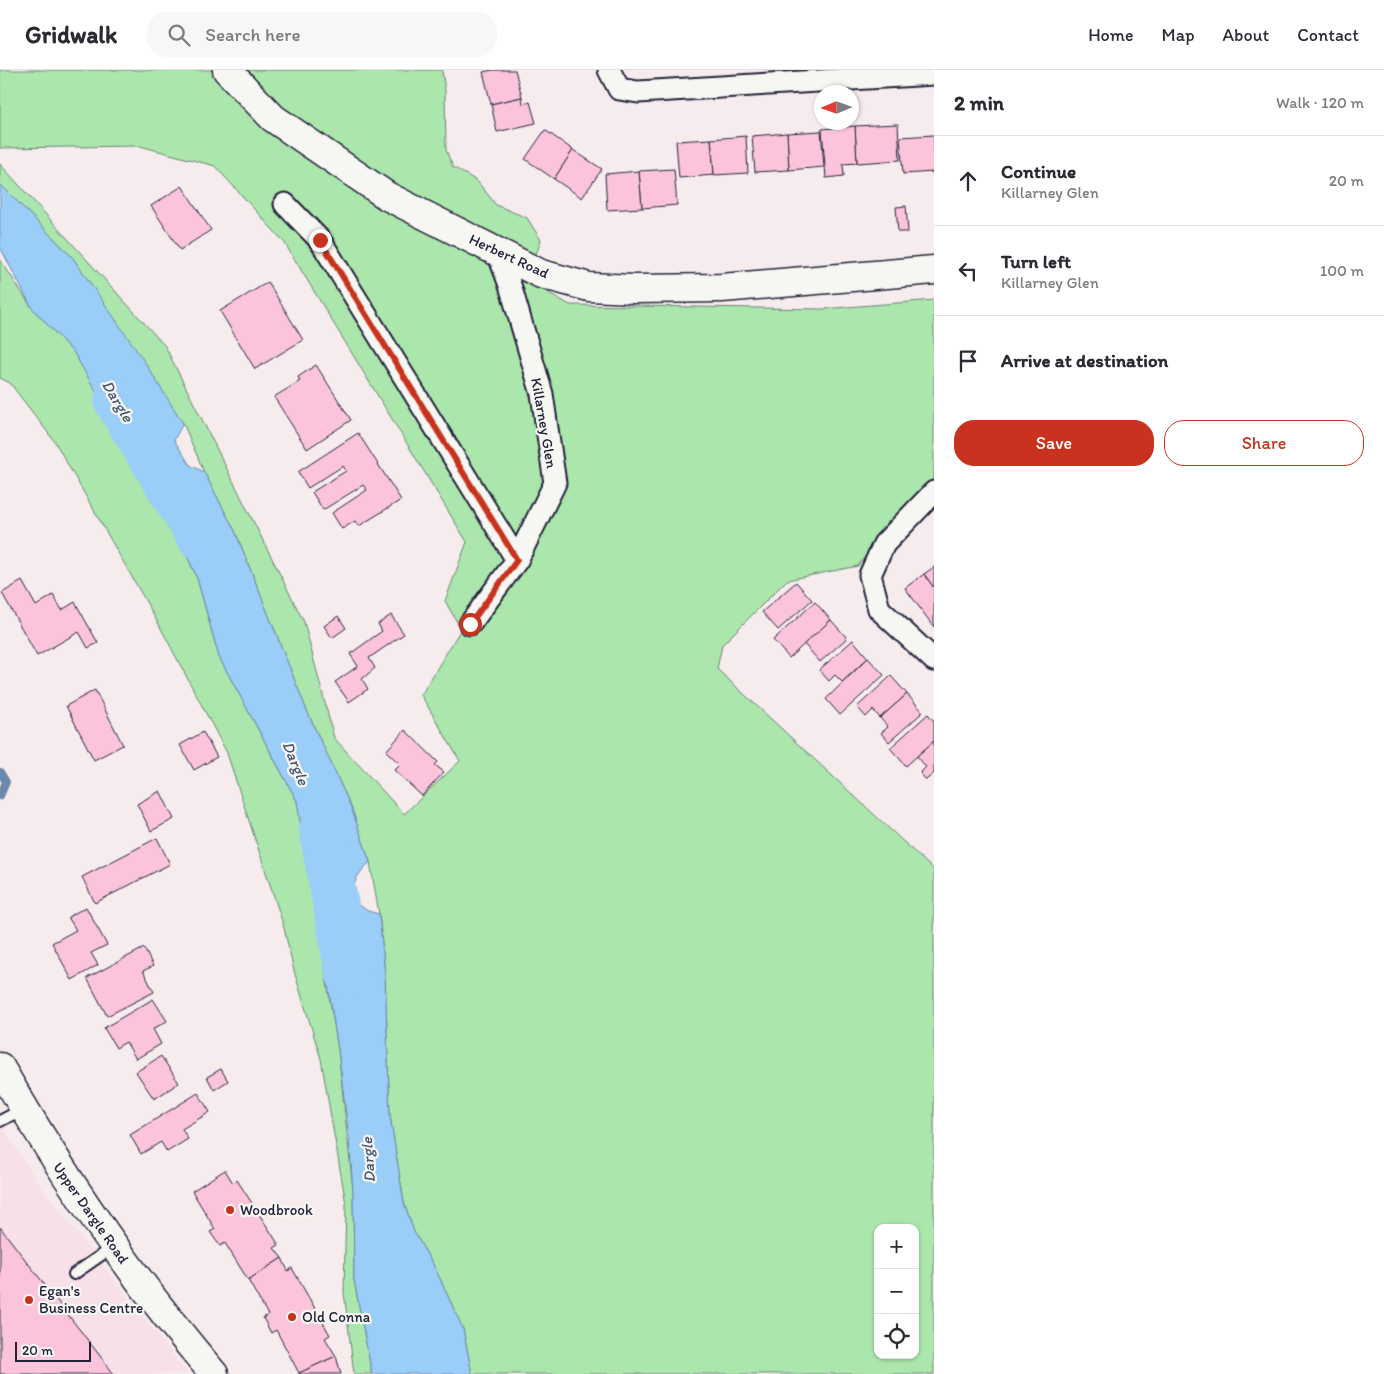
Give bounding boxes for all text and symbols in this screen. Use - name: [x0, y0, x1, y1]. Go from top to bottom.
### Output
- search box: [147, 12, 497, 57]
- text: Gridwalk: [25, 20, 117, 49]
- icon: search: [165, 21, 193, 49]
- text: Search here: [205, 23, 301, 46]
- text: Home: [1088, 24, 1134, 46]
- text: Map: [1162, 24, 1195, 46]
- text: About: [1223, 24, 1269, 46]
- text: Contact: [1297, 24, 1359, 46]
- north arrow: [814, 85, 859, 130]
- text: 2 min: [954, 90, 1004, 115]
- text: Walk · 120 m: [1276, 93, 1364, 112]
- text: Continue: [1001, 160, 1076, 183]
- icon: ahead: [954, 167, 982, 195]
- text: 20 m: [1329, 171, 1364, 190]
- text: Killarney Glen: [1001, 183, 1099, 202]
- route end: [309, 229, 332, 252]
- street label: Herbert Road: [466, 230, 552, 282]
- text: Turn left: [1001, 250, 1071, 273]
- icon: left: [954, 257, 982, 285]
- text: 100 m: [1320, 261, 1364, 280]
- text: Killarney Glen: [1001, 273, 1099, 292]
- icon: arrive: [954, 347, 982, 375]
- text: Arrive at destination: [1001, 349, 1168, 372]
- street label: Killarney Glen: [527, 376, 561, 470]
- water label: Dargle: [98, 377, 139, 427]
- button: Save: [954, 420, 1154, 466]
- button: Share: [1164, 420, 1364, 466]
- route start: [459, 613, 482, 636]
- water label: Dargle: [279, 738, 314, 789]
- water label: Dargle: [357, 1135, 379, 1183]
- street label: Upper Dargle Road: [49, 1159, 133, 1268]
- place label: Woodbrook: [240, 1201, 313, 1219]
- marker: Woodbrook: [224, 1204, 236, 1216]
- map controls: [874, 1224, 919, 1359]
- button: +: [874, 1224, 919, 1269]
- button: −: [874, 1269, 919, 1314]
- place label: Egan's Business Centre: [39, 1282, 143, 1317]
- marker: Egan's Business Centre: [23, 1294, 35, 1306]
- place label: Old Conna: [302, 1308, 371, 1326]
- marker: Old Conna: [286, 1311, 298, 1323]
- button: locate: [874, 1314, 919, 1359]
- scale bar: [15, 1339, 91, 1362]
- text: 20 m: [22, 1342, 53, 1359]

